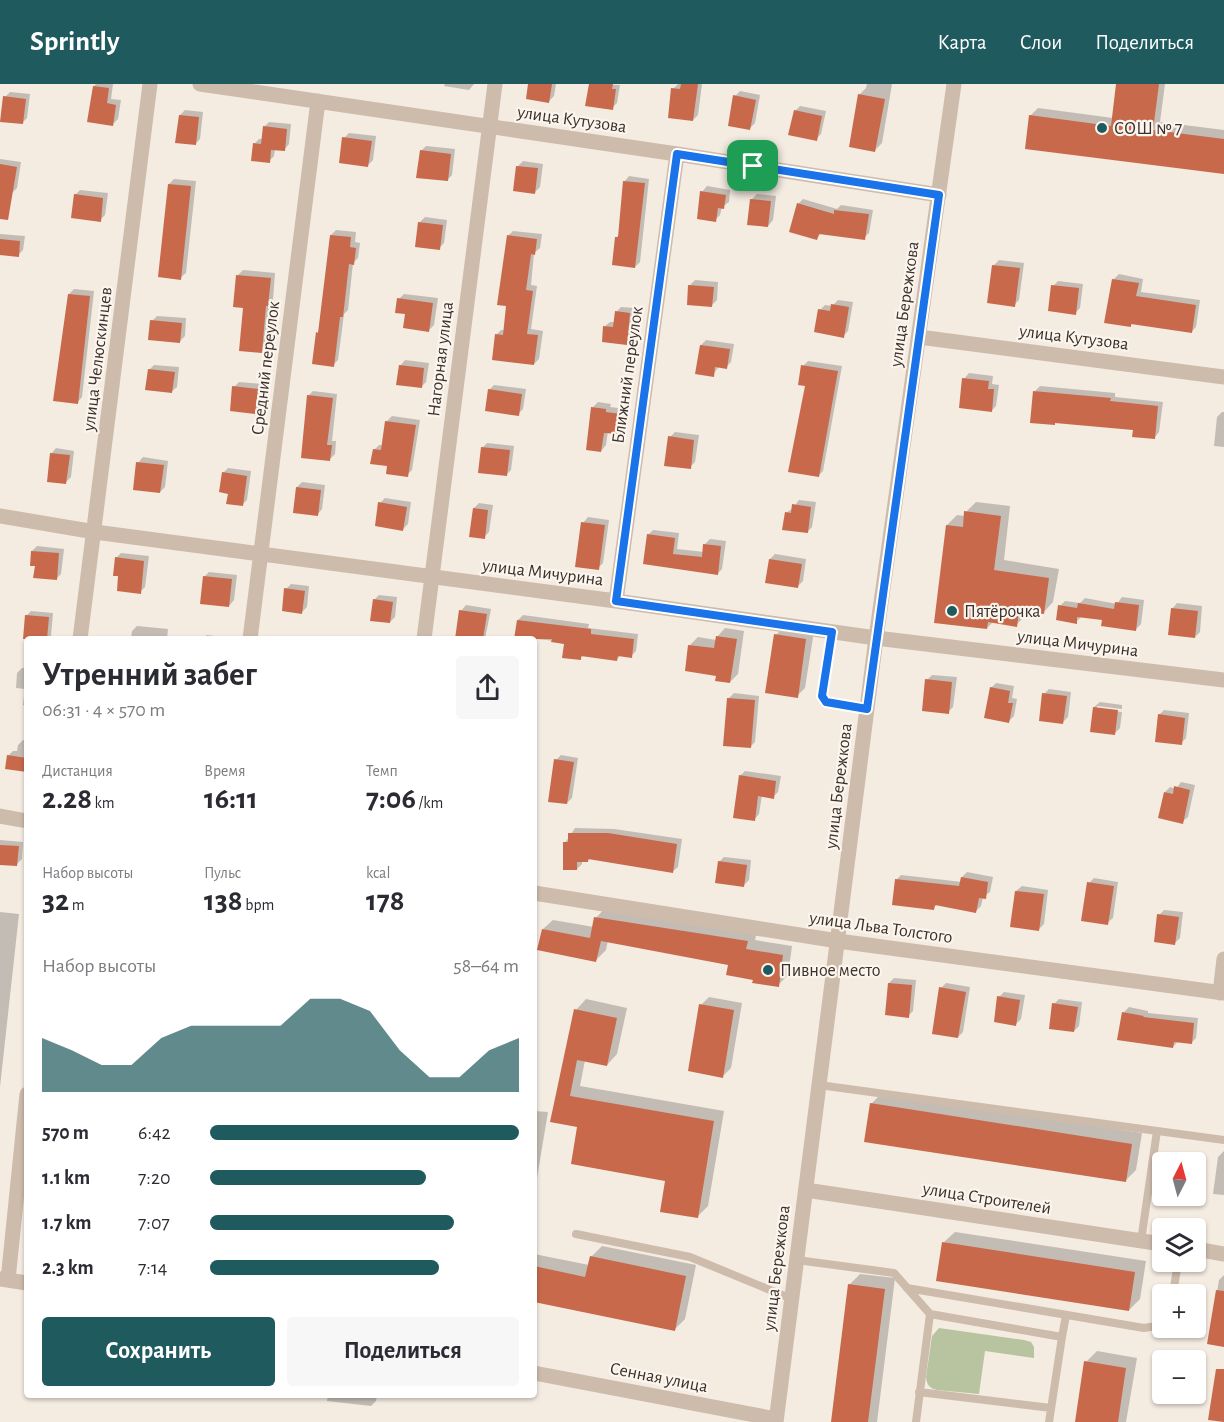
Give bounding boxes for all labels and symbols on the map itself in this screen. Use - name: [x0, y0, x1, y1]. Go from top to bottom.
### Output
- street label: улица Кутузова: [515, 103, 628, 137]
- place label: СОШ № 7: [1114, 120, 1182, 138]
- marker: СОШ № 7: [1095, 121, 1109, 135]
- pin: [727, 140, 778, 191]
- street label: улица Бережкова: [887, 240, 923, 369]
- street label: улица Челюскинцев: [80, 286, 116, 433]
- street label: Средний переулок: [249, 299, 283, 436]
- street label: Нагорная улица: [425, 301, 457, 418]
- street label: Ближний переулок: [609, 305, 647, 445]
- street label: улица Кутузова: [1017, 322, 1130, 354]
- street label: улица Мичурина: [480, 557, 604, 589]
- place label: Пятёрочка: [964, 603, 1041, 621]
- marker: Пятёрочка: [945, 604, 959, 618]
- street label: улица Мичурина: [1015, 628, 1139, 660]
- street label: улица Бережкова: [822, 722, 856, 851]
- street label: улица Льва Толстого: [807, 909, 954, 947]
- place label: Пивное место: [780, 962, 880, 980]
- marker: Пивное место: [761, 963, 775, 977]
- north arrow: [1152, 1152, 1206, 1206]
- street label: улица Строителей: [920, 1180, 1052, 1218]
- street label: улица Бережкова: [760, 1204, 794, 1333]
- street label: Сенная улица: [608, 1360, 709, 1396]

